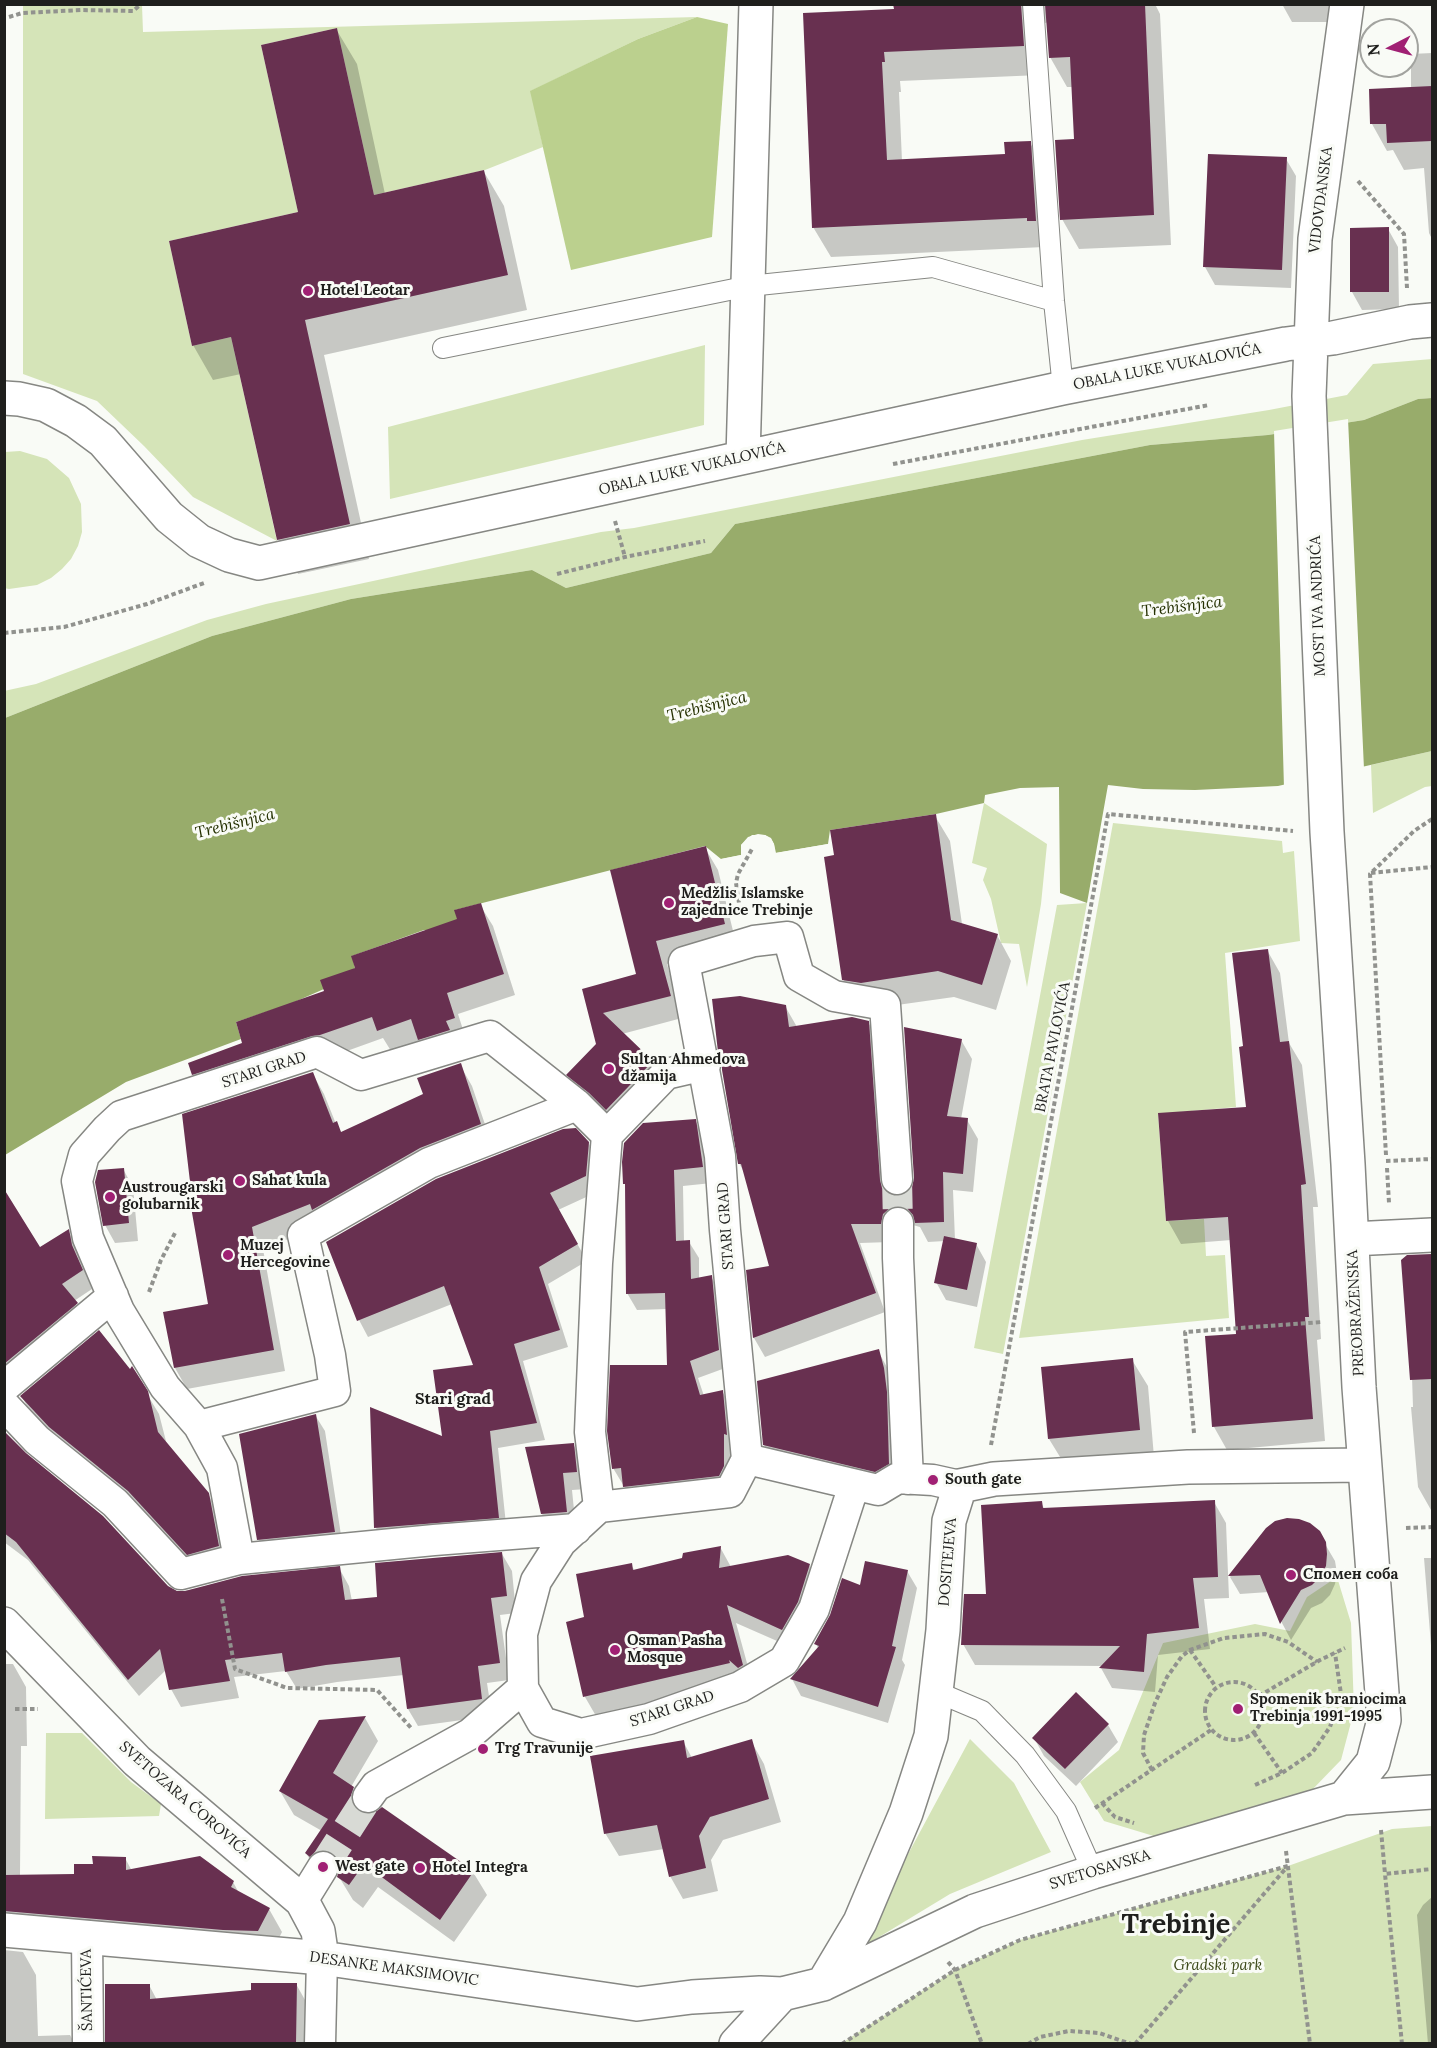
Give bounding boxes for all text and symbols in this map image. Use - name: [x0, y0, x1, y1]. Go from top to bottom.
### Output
- north arrow: [1359, 18, 1419, 78]
- text: N: [1362, 42, 1384, 57]
- street label: VIDOVDANSKA: [1306, 146, 1336, 254]
- place label: Hotel Leotar: [320, 282, 410, 300]
- marker: Hotel Leotar: [301, 284, 315, 298]
- street label: OBALA LUKE VUKALOVIĆA: [1072, 340, 1262, 394]
- street label: OBALA LUKE VUKALOVIĆA: [597, 439, 787, 499]
- street label: MOST IVA ANDRIĆA: [1307, 535, 1329, 677]
- water label: Trebišnjica: [1141, 593, 1223, 621]
- water label: Trebišnjica: [665, 688, 749, 726]
- water label: Trebišnjica: [193, 805, 277, 843]
- place label: Medžlis Islamske zajednice Trebinje: [681, 885, 813, 920]
- marker: Medžlis Islamske zajednice Trebinje: [662, 896, 676, 910]
- street label: BRATA PAVLOVIĆA: [1032, 980, 1074, 1114]
- street label: STARI GRAD: [220, 1048, 308, 1092]
- place label: Sultan Ahmedova džamija: [621, 1051, 746, 1086]
- marker: Sultan Ahmedova džamija: [602, 1062, 616, 1076]
- place label: Sahat kula: [252, 1172, 327, 1190]
- marker: Sahat kula: [233, 1174, 247, 1188]
- place label: Austrougarski golubarnik: [122, 1179, 224, 1214]
- street label: STARI GRAD: [714, 1182, 738, 1270]
- marker: Austrougarski golubarnik: [103, 1190, 117, 1204]
- place label: Muzej Hercegovine: [240, 1237, 330, 1272]
- marker: Muzej Hercegovine: [221, 1248, 235, 1262]
- street label: PREOBRAŽENSKA: [1344, 1249, 1368, 1377]
- district label: Stari grad: [415, 1389, 491, 1409]
- place label: South gate: [945, 1471, 1021, 1489]
- marker: South gate: [926, 1473, 940, 1487]
- street label: DOSITEJEVA: [935, 1517, 961, 1607]
- place label: Спомен соба: [1303, 1566, 1398, 1584]
- marker: Спомен соба: [1284, 1568, 1298, 1582]
- place label: Osman Pasha Mosque: [627, 1632, 723, 1667]
- marker: Osman Pasha Mosque: [608, 1643, 622, 1657]
- street label: STARI GRAD: [628, 1687, 716, 1731]
- place label: Spomenik braniocima Trebinja 1991-1995: [1250, 1691, 1406, 1726]
- marker: Spomenik braniocima Trebinja 1991-1995: [1231, 1702, 1245, 1716]
- street label: SVETOZARA ĆOROVIĆA: [115, 1738, 255, 1862]
- place label: Trg Travunije: [495, 1740, 593, 1758]
- marker: Trg Travunije: [476, 1742, 490, 1756]
- street label: SVETOSAVSKA: [1047, 1846, 1153, 1894]
- place label: West gate: [335, 1858, 405, 1876]
- place label: Hotel Integra: [432, 1859, 528, 1877]
- marker: West gate: [316, 1860, 330, 1874]
- marker: Hotel Integra: [413, 1861, 427, 1875]
- district label: Trebinje: [1122, 1909, 1230, 1941]
- street label: DESANKE MAKSIMOVIC: [308, 1948, 480, 1990]
- street label: ŠANTIĆEVA: [77, 1949, 97, 2031]
- park label: Gradski park: [1174, 1957, 1262, 1975]

